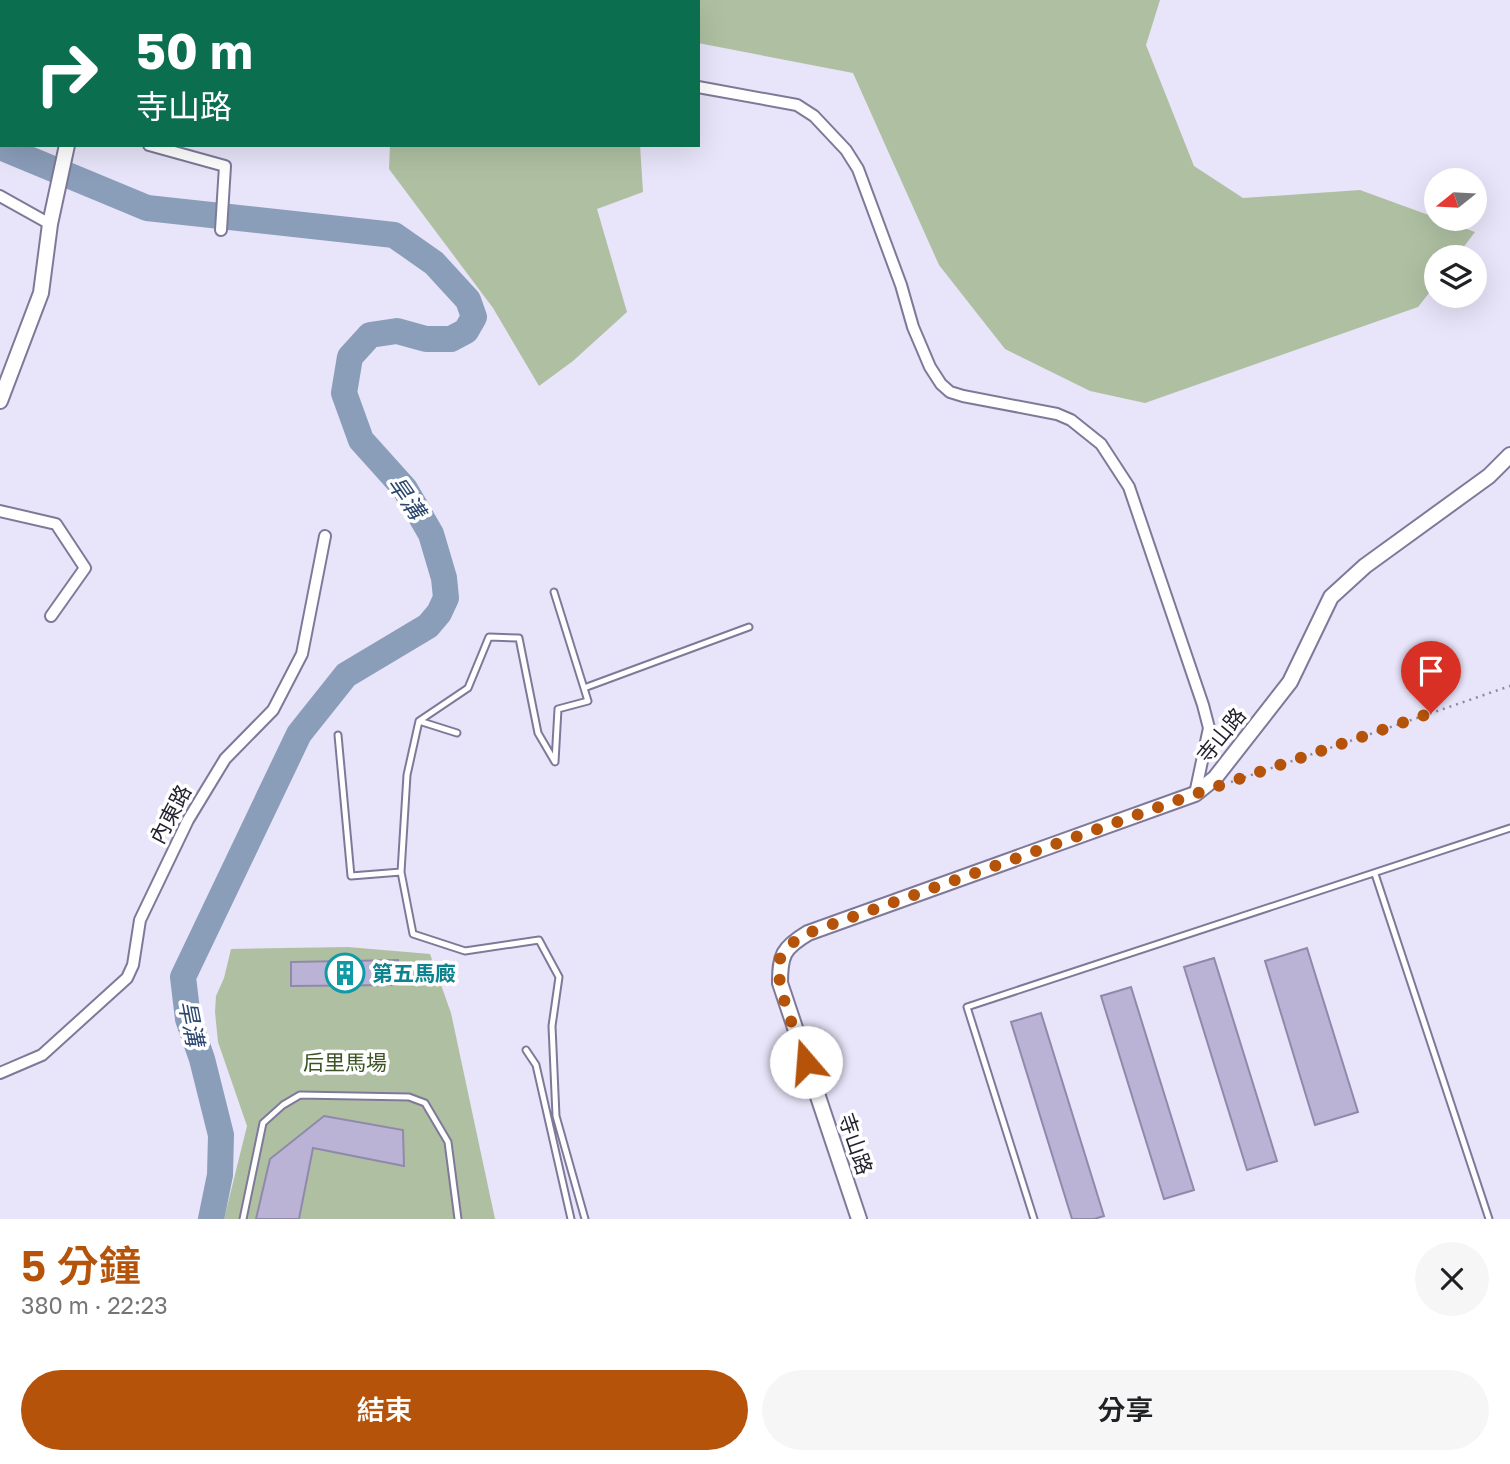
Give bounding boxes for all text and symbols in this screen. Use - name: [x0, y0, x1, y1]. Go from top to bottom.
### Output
- text: 50 m: [136, 21, 253, 80]
- icon: right: [21, 28, 112, 119]
- text: 寺山路: [136, 87, 232, 125]
- north arrow: [1424, 168, 1488, 231]
- map controls: [1424, 168, 1487, 308]
- button: layers: [1424, 245, 1487, 308]
- water label: 旱溝: [382, 470, 433, 526]
- pin: [1401, 641, 1461, 713]
- icon: arrive: [1412, 652, 1450, 690]
- street label: 寺山路: [1191, 702, 1251, 768]
- street label: 內東路: [144, 780, 196, 848]
- building icon: 第五馬廄: [324, 952, 366, 994]
- place label: 第五馬廄: [372, 960, 456, 986]
- water label: 旱溝: [174, 998, 211, 1051]
- position arrow: [769, 1025, 843, 1099]
- park label: 后里馬場: [303, 1049, 387, 1075]
- street label: 寺山路: [833, 1110, 879, 1178]
- text: 5 分鐘: [21, 1240, 141, 1290]
- button: close: [1415, 1242, 1489, 1316]
- text: 380 m · 22:23: [21, 1291, 168, 1319]
- button: 結束: [21, 1370, 748, 1450]
- button: 分享: [762, 1370, 1489, 1450]

